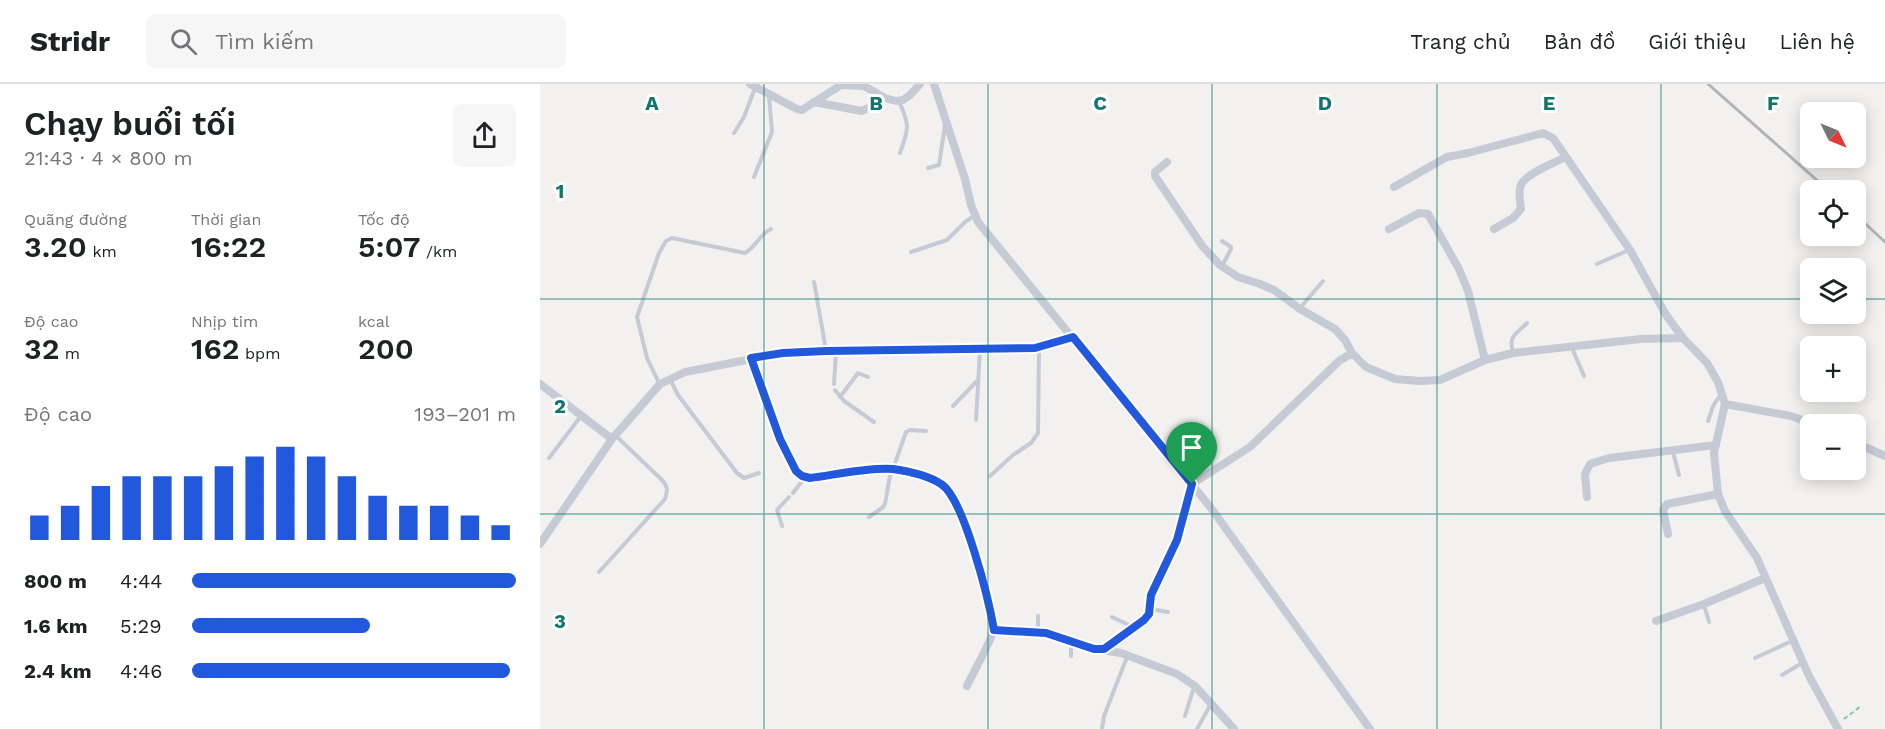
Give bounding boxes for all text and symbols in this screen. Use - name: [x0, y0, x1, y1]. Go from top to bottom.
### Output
- search box: [146, 14, 566, 68]
- text: Stridr: [30, 25, 110, 58]
- icon: search: [167, 25, 200, 58]
- text: Tìm kiếm: [215, 29, 314, 54]
- text: Trang chủ: [1410, 29, 1511, 54]
- text: Bản đồ: [1544, 29, 1615, 54]
- text: Giới thiệu: [1648, 29, 1746, 54]
- text: Liên hệ: [1779, 29, 1855, 54]
- text: A: [645, 91, 659, 115]
- text: B: [869, 91, 883, 115]
- text: C: [1093, 91, 1107, 115]
- text: D: [1318, 91, 1332, 115]
- text: E: [1543, 91, 1555, 115]
- text: F: [1767, 91, 1779, 115]
- north arrow: [1800, 102, 1866, 168]
- map controls: [1800, 102, 1866, 480]
- text: Chạy buổi tối: [24, 104, 236, 143]
- button: share: [453, 104, 516, 167]
- text: 21:43 · 4 × 800 m: [24, 146, 192, 170]
- text: 1: [556, 179, 564, 203]
- button: locate: [1800, 180, 1866, 246]
- text: Quãng đường: [24, 210, 127, 229]
- text: Thời gian: [191, 210, 261, 229]
- text: Tốc độ: [358, 210, 410, 229]
- text: 3.20: [24, 229, 87, 264]
- text: 16:22: [191, 229, 266, 264]
- text: 5:07: [358, 229, 421, 264]
- text: km: [87, 242, 117, 261]
- text: /km: [421, 242, 457, 261]
- button: layers: [1800, 258, 1866, 324]
- text: Độ cao: [24, 312, 78, 331]
- text: Nhịp tim: [191, 312, 258, 331]
- text: kcal: [358, 312, 390, 331]
- text: 32: [24, 331, 59, 366]
- text: 162: [191, 331, 240, 366]
- text: 200: [358, 331, 414, 366]
- button: +: [1800, 336, 1866, 402]
- text: m: [59, 344, 80, 363]
- text: bpm: [240, 344, 280, 363]
- text: 2: [554, 394, 566, 418]
- text: Độ cao: [24, 402, 92, 426]
- text: 193–201 m: [414, 402, 516, 426]
- button: −: [1800, 414, 1866, 480]
- pin: [1166, 422, 1217, 484]
- icon: arrive: [1175, 431, 1208, 464]
- text: 800 m: [24, 569, 87, 593]
- text: 4:44: [120, 569, 163, 593]
- text: 3: [554, 609, 566, 633]
- text: 1.6 km: [24, 614, 88, 638]
- text: 5:29: [120, 614, 162, 638]
- text: 2.4 km: [24, 659, 92, 683]
- text: 4:46: [120, 659, 163, 683]

